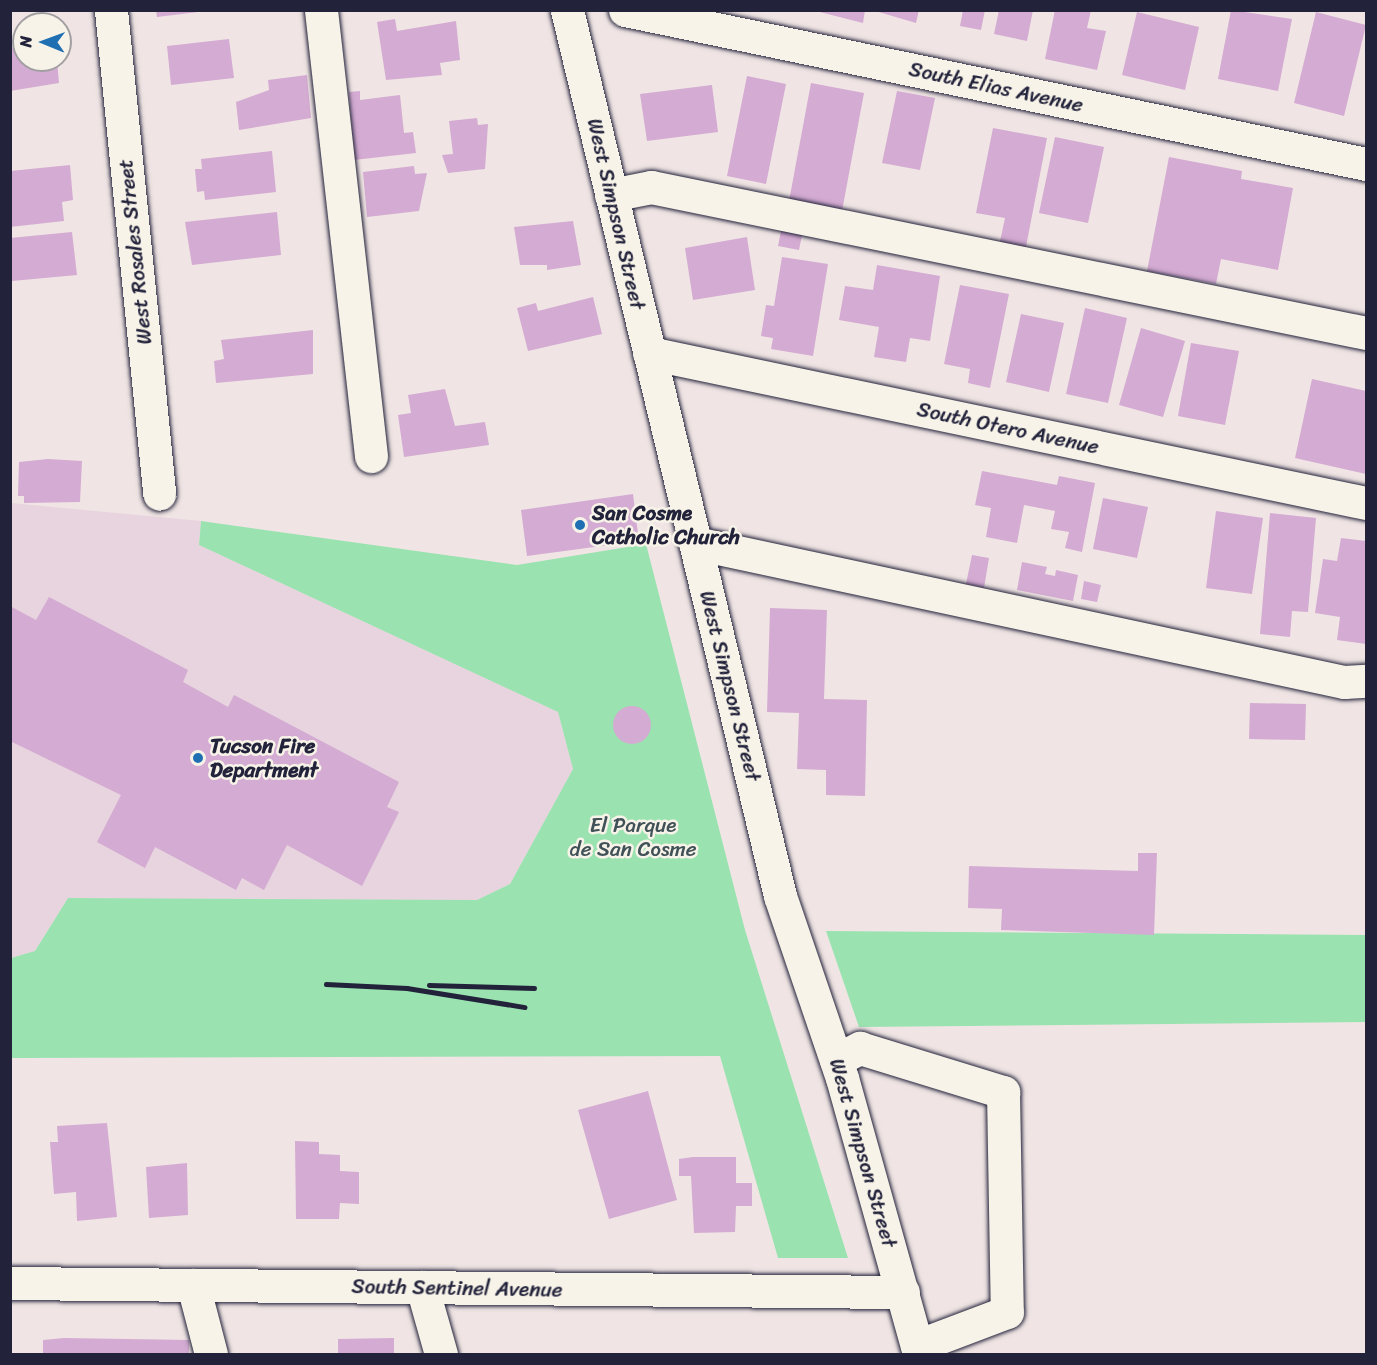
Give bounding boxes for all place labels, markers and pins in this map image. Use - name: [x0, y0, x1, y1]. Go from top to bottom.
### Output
- place label: San Cosme Catholic Church: [592, 500, 740, 550]
- marker: San Cosme Catholic Church: [573, 518, 587, 532]
- place label: Tucson Fire Department: [210, 733, 318, 783]
- marker: Tucson Fire Department: [191, 751, 205, 765]

